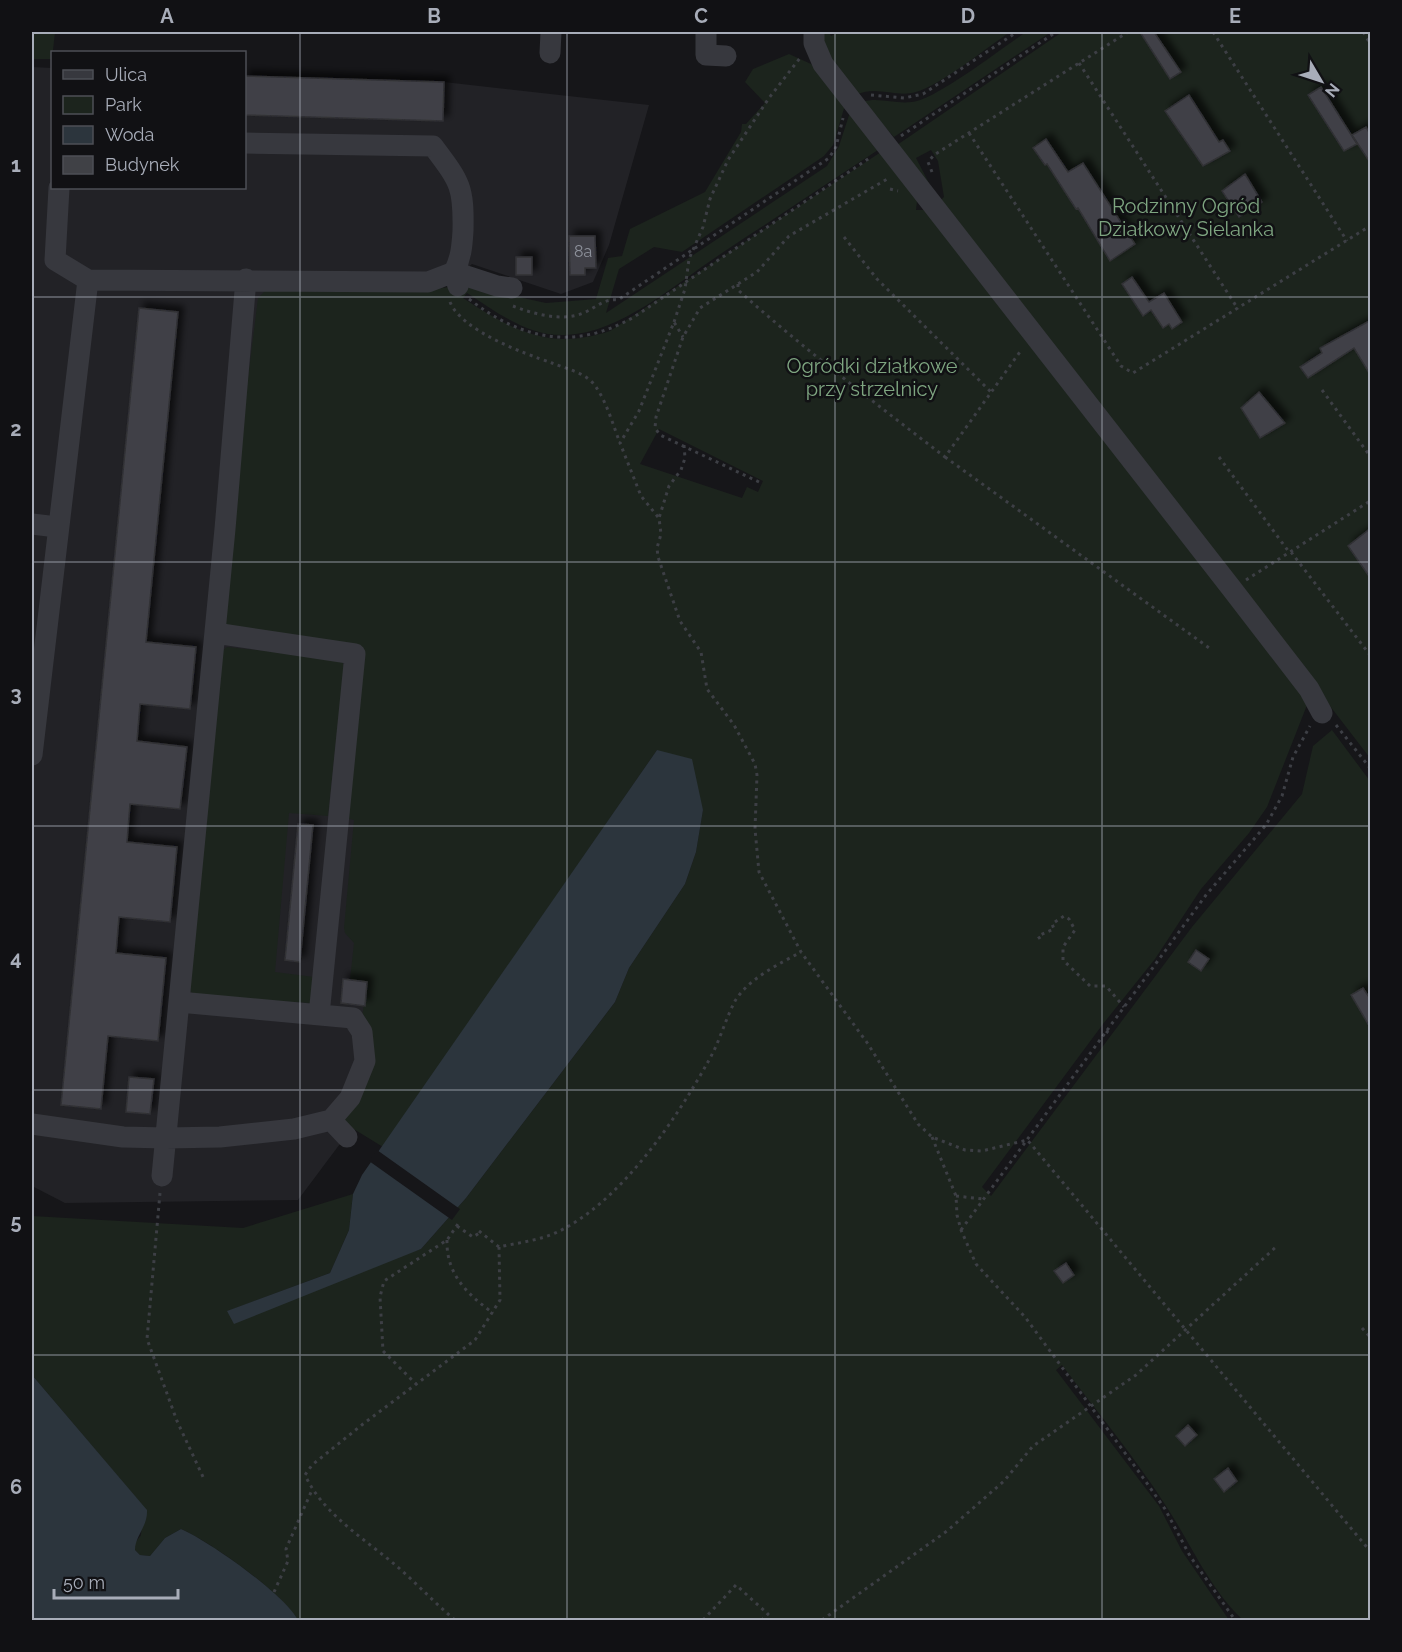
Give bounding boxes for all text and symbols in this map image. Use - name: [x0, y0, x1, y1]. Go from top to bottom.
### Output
- text: A: [160, 4, 174, 28]
- text: B: [427, 4, 441, 28]
- text: C: [694, 4, 708, 28]
- text: D: [961, 4, 975, 28]
- text: E: [1229, 4, 1241, 28]
- legend: [51, 51, 246, 189]
- north arrow: [1291, 51, 1351, 111]
- text: Ulica: [105, 64, 147, 85]
- text: N: [1321, 79, 1343, 101]
- text: Park: [105, 94, 142, 115]
- text: Woda: [105, 124, 154, 145]
- text: 1: [11, 153, 21, 177]
- text: Budynek: [105, 154, 180, 175]
- park label: Rodzinny Ogród Działkowy Sielanka: [1098, 194, 1274, 241]
- house number: 8a: [574, 242, 592, 261]
- park label: Ogródki działkowe przy strzelnicy: [786, 354, 958, 401]
- text: 2: [10, 417, 22, 441]
- text: 3: [10, 682, 22, 706]
- text: 4: [10, 946, 22, 970]
- text: 5: [10, 1210, 22, 1234]
- text: 6: [10, 1475, 22, 1499]
- scale bar: [54, 1562, 178, 1600]
- text: 50 m: [63, 1572, 105, 1593]

